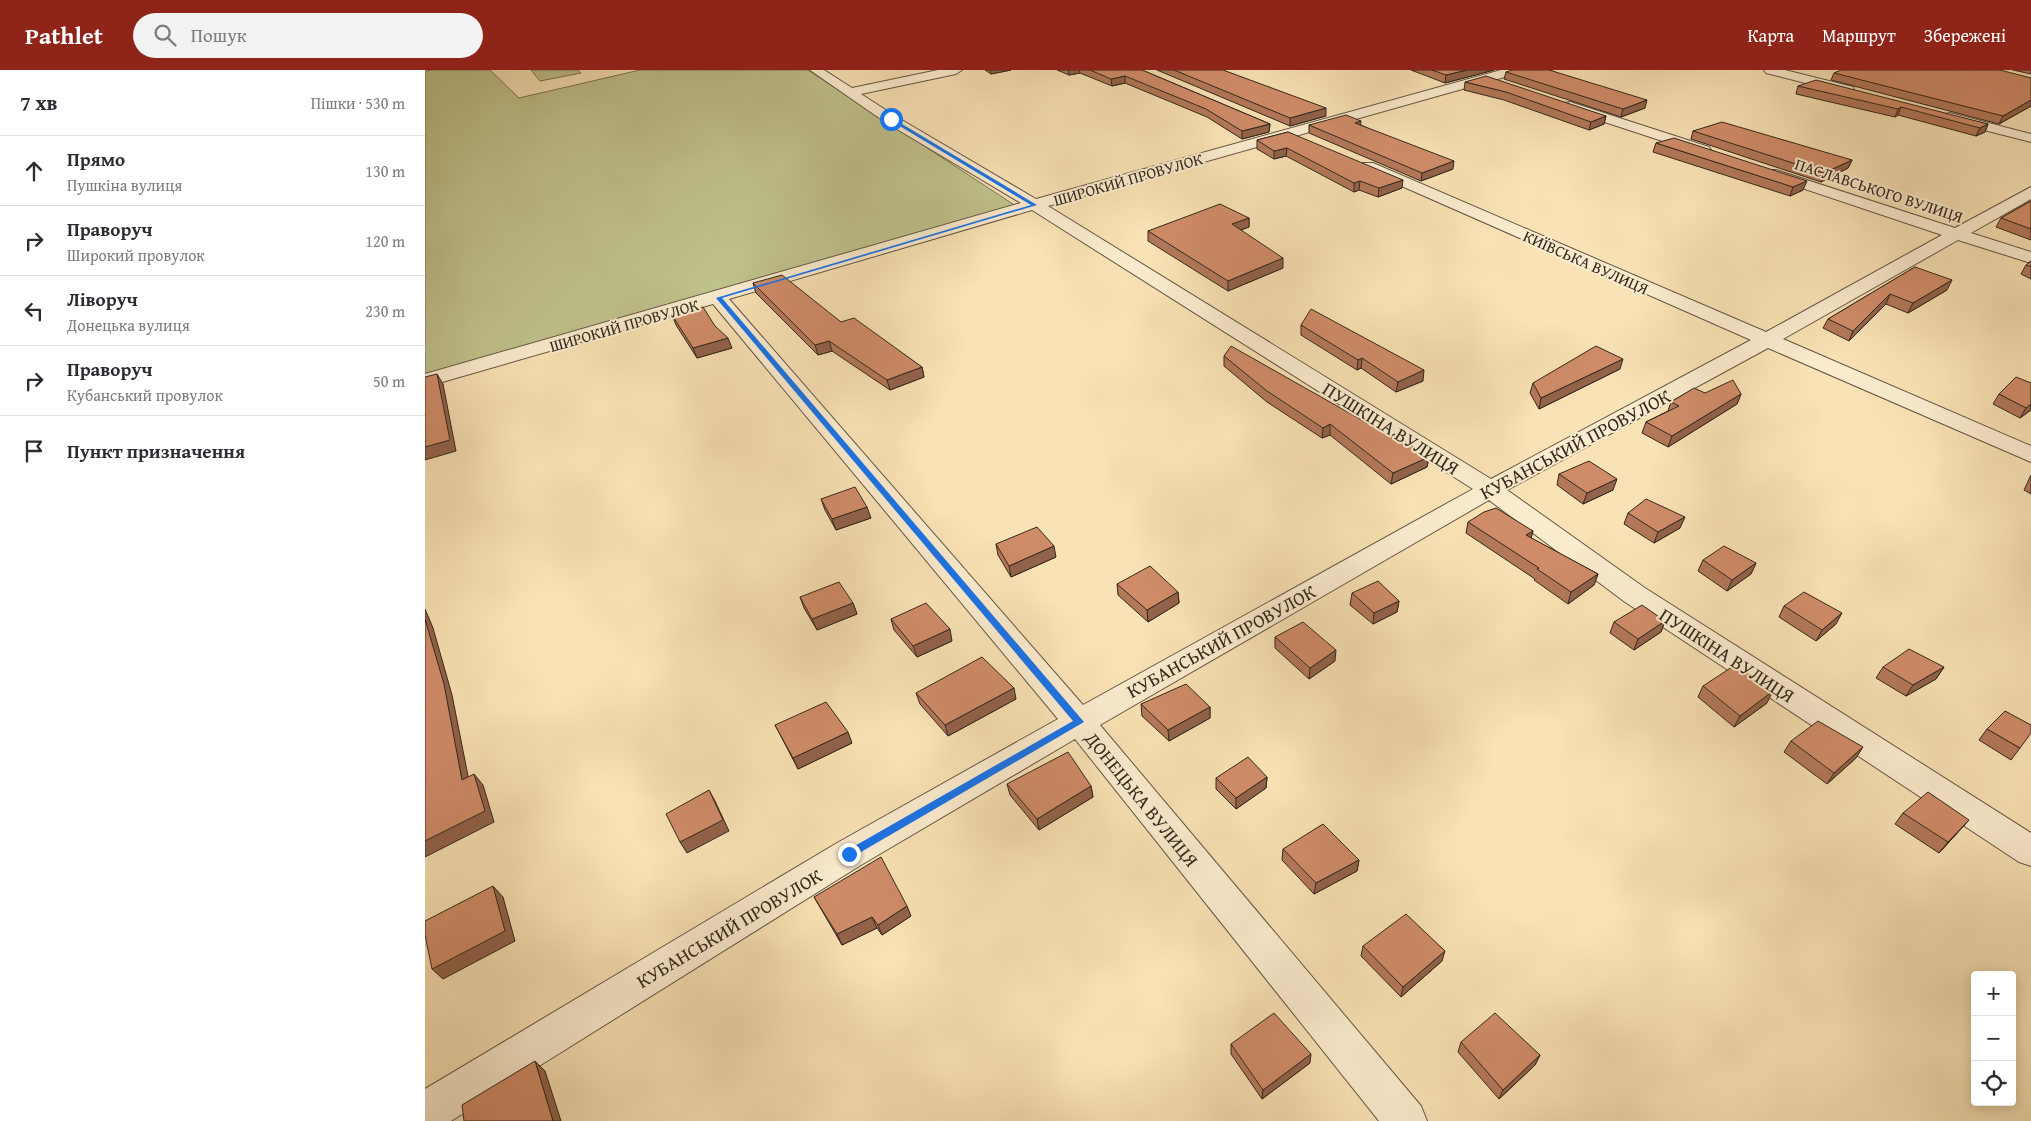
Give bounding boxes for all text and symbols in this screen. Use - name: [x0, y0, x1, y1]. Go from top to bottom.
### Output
- search box: [133, 13, 483, 58]
- text: Pathlet: [25, 18, 103, 53]
- icon: search: [151, 21, 179, 49]
- text: Пошук: [191, 21, 247, 49]
- text: Карта: [1748, 22, 1794, 49]
- text: Маршрут: [1822, 22, 1896, 49]
- text: Збережені: [1924, 22, 2006, 49]
- text: 7 хв: [20, 87, 58, 118]
- text: Пішки · 530 m: [311, 91, 405, 115]
- route start: [880, 108, 903, 131]
- text: Прямо: [67, 145, 125, 173]
- street label: ШИРОКИЙ ПРОВУЛОК: [1050, 146, 1206, 212]
- street label: ПАСЛАВСЬКОГО ВУЛИЦЯ: [1792, 152, 1967, 229]
- icon: ahead: [20, 157, 48, 185]
- text: 130 m: [365, 159, 405, 183]
- text: Пушкіна вулиця: [67, 173, 182, 197]
- text: Праворуч: [67, 215, 152, 243]
- street label: КИЇВСЬКА ВУЛИЦЯ: [1520, 224, 1653, 301]
- icon: right: [20, 227, 48, 255]
- text: 120 m: [365, 229, 405, 253]
- text: Широкий провулок: [67, 243, 205, 267]
- text: Ліворуч: [67, 285, 138, 313]
- street label: ШИРОКИЙ ПРОВУЛОК: [546, 292, 702, 358]
- icon: left: [20, 297, 48, 325]
- text: 230 m: [365, 299, 405, 323]
- text: Донецька вулиця: [67, 313, 190, 337]
- text: Праворуч: [67, 355, 152, 383]
- icon: right: [20, 367, 48, 395]
- text: 50 m: [373, 369, 405, 393]
- street label: ПУШКІНА ВУЛИЦЯ: [1317, 375, 1465, 481]
- street label: КУБАНСЬКИЙ ПРОВУЛОК: [1475, 382, 1676, 506]
- text: Кубанський провулок: [67, 383, 223, 407]
- icon: arrive: [20, 437, 48, 465]
- text: Пункт призначення: [67, 437, 245, 465]
- street label: КУБАНСЬКИЙ ПРОВУЛОК: [1121, 577, 1321, 705]
- street label: ПУШКІНА ВУЛИЦЯ: [1654, 601, 1800, 709]
- street label: ДОНЕЦЬКА ВУЛИЦЯ: [1078, 725, 1205, 873]
- route end: [838, 843, 861, 866]
- street label: КУБАНСЬКИЙ ПРОВУЛОК: [631, 861, 827, 995]
- map controls: [1971, 971, 2016, 1106]
- button: +: [1971, 971, 2016, 1016]
- button: −: [1971, 1016, 2016, 1061]
- button: locate: [1971, 1061, 2016, 1106]

